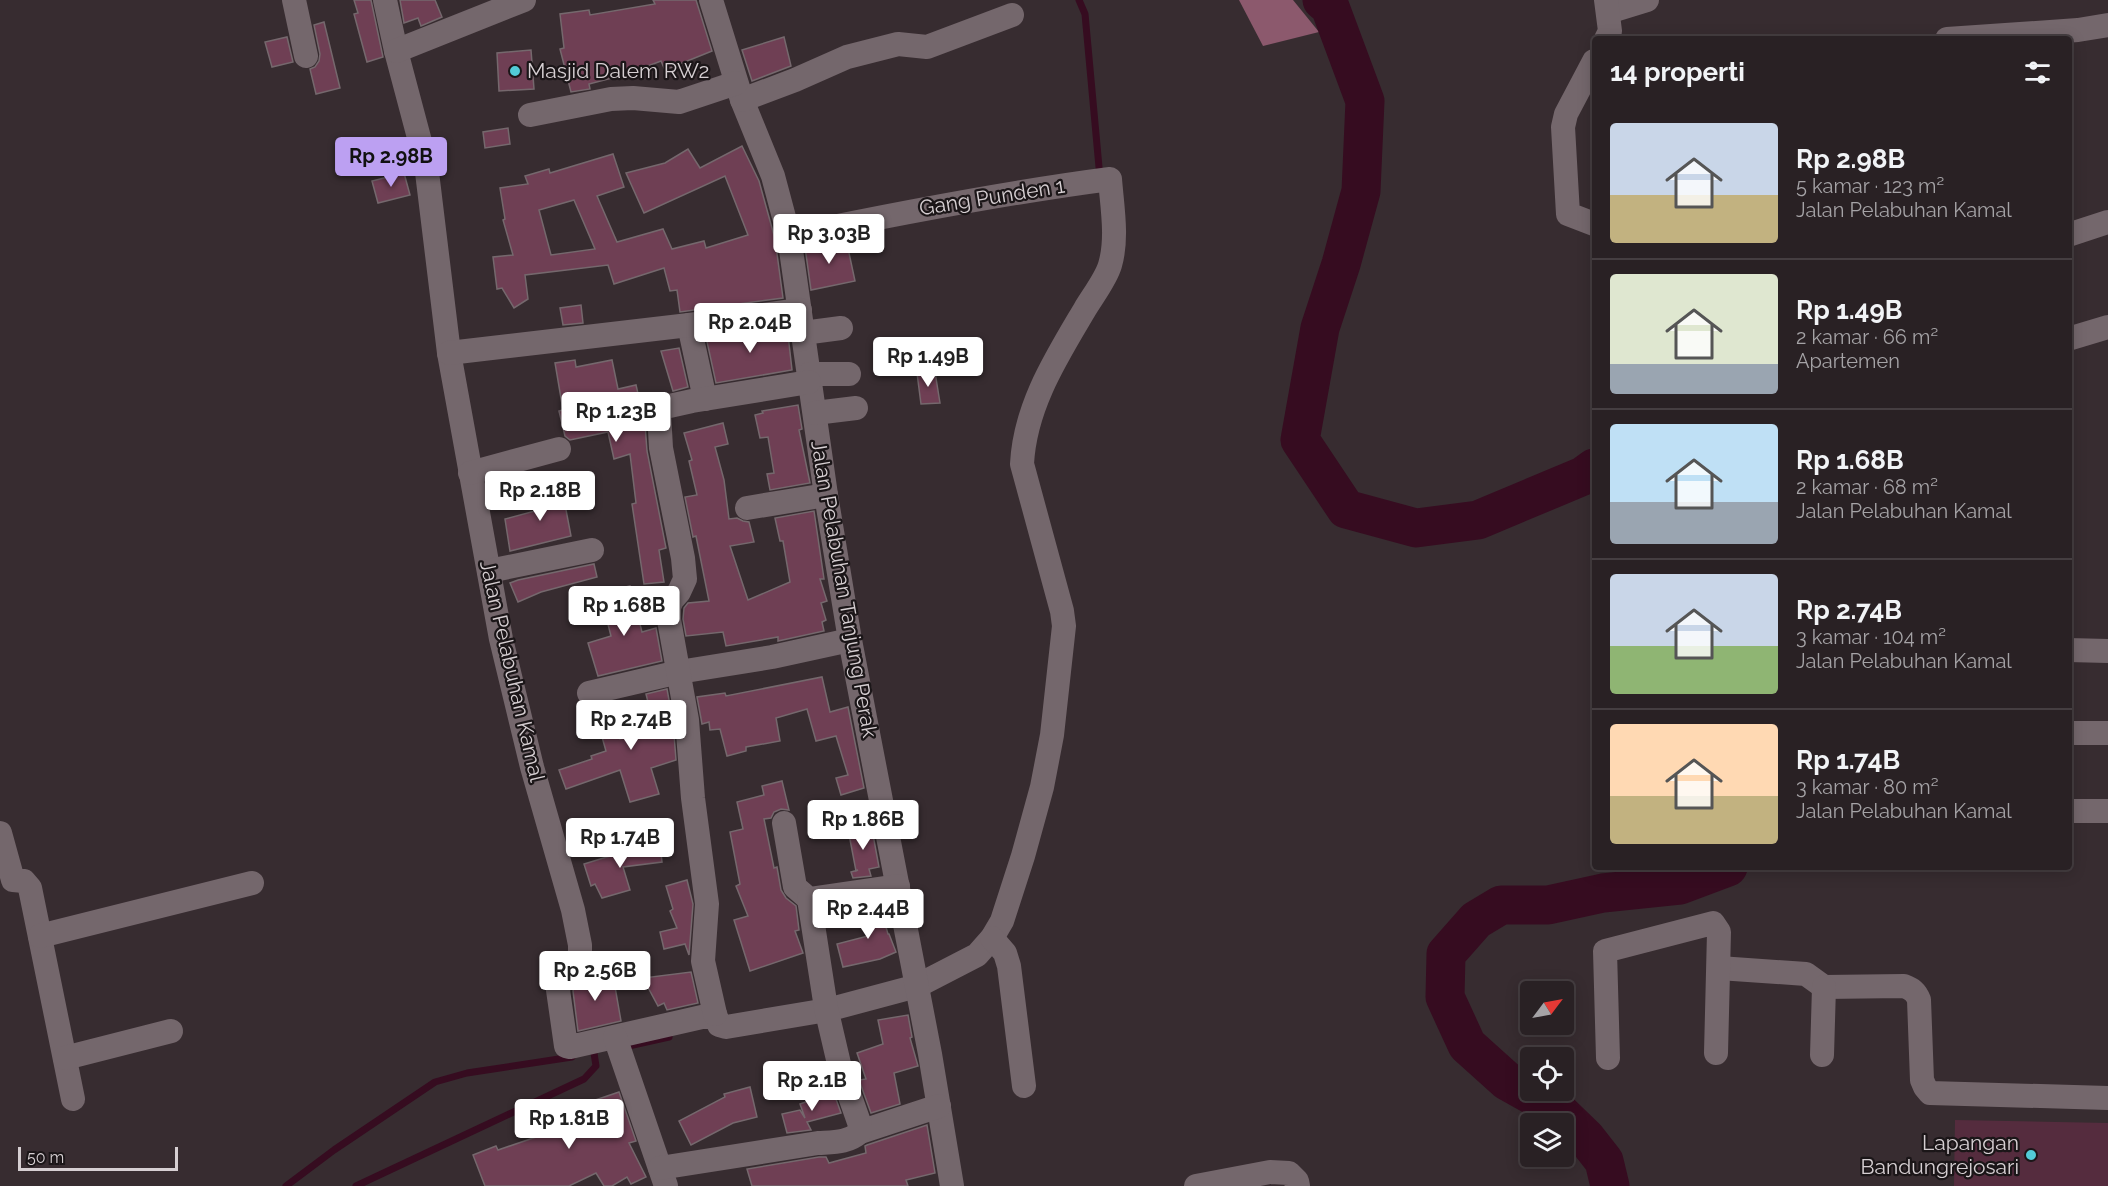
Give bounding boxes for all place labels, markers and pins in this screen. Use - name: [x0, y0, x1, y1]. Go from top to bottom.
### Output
- place label: Masjid Dalem RW2: [527, 58, 709, 83]
- marker: Masjid Dalem RW2: [508, 64, 522, 78]
- pin: Rp 2.98B: [329, 137, 453, 188]
- pin: Rp 3.03B: [767, 214, 891, 265]
- pin: Rp 2.04B: [688, 303, 812, 354]
- pin: Rp 1.49B: [866, 337, 990, 388]
- pin: Rp 1.23B: [554, 392, 678, 443]
- pin: Rp 2.18B: [478, 471, 602, 522]
- pin: Rp 1.68B: [562, 586, 686, 637]
- pin: Rp 2.74B: [569, 700, 693, 751]
- pin: Rp 1.86B: [801, 800, 925, 851]
- pin: Rp 1.74B: [558, 818, 682, 869]
- pin: Rp 2.44B: [806, 889, 930, 940]
- pin: Rp 2.56B: [533, 951, 657, 1002]
- pin: Rp 2.1B: [757, 1061, 867, 1112]
- pin: Rp 1.81B: [507, 1099, 631, 1150]
- place label: Lapangan Bandungrejosari: [1860, 1130, 2019, 1179]
- marker: Lapangan Bandungrejosari: [2024, 1148, 2038, 1162]

